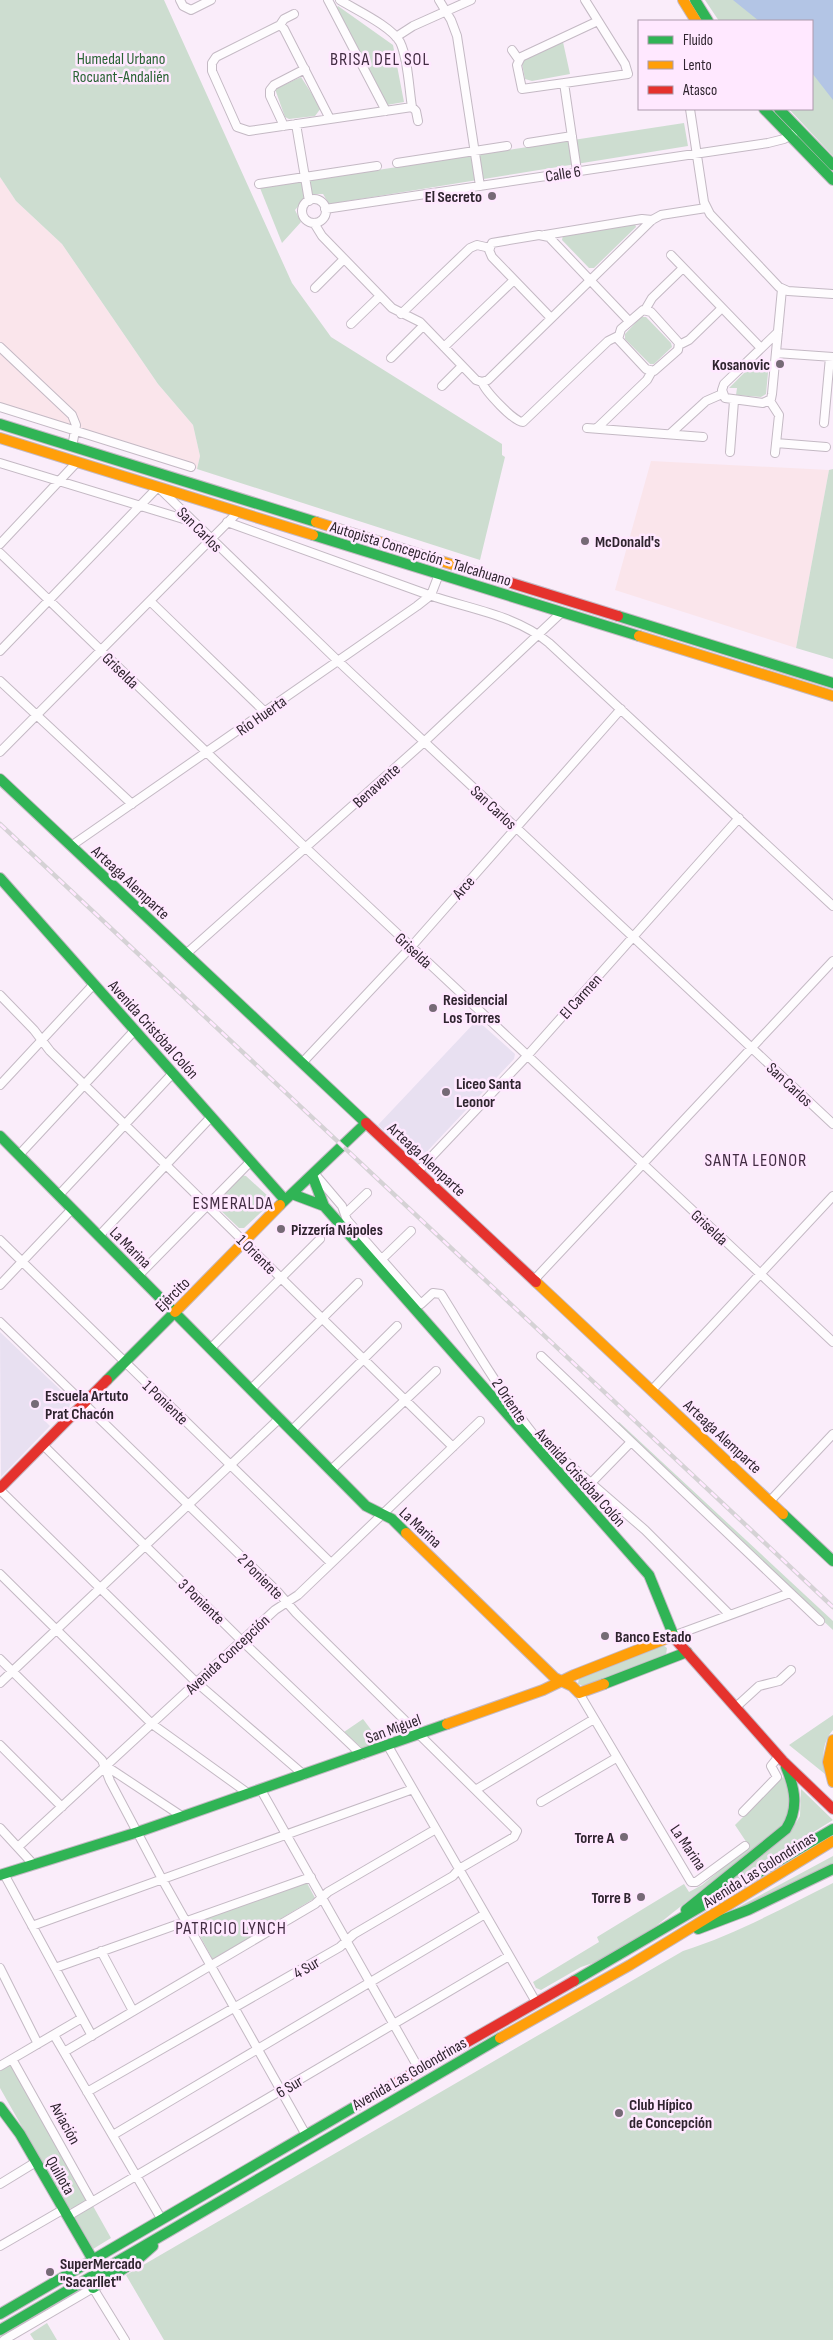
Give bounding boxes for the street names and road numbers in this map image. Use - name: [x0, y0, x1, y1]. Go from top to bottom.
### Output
- street label: Calle 6: [544, 162, 582, 187]
- street label: San Carlos: [172, 504, 226, 557]
- street label: Autopista Concepción - Talcahuano: [327, 518, 513, 591]
- street label: Griselda: [98, 649, 142, 693]
- street label: Río Huerta: [233, 692, 290, 740]
- street label: Benavente: [349, 760, 405, 812]
- street label: San Carlos: [466, 782, 520, 834]
- street label: Arteaga Alemparte: [86, 841, 173, 924]
- street label: Arce: [448, 873, 479, 904]
- street label: Griselda: [391, 929, 435, 973]
- street label: El Carmen: [556, 971, 606, 1023]
- street label: Avenida Cristóbal Colón: [103, 976, 202, 1083]
- street label: San Carlos: [762, 1059, 816, 1111]
- street label: Arteaga Alemparte: [382, 1118, 469, 1201]
- street label: Griselda: [687, 1206, 731, 1250]
- street label: La Marina: [105, 1223, 155, 1273]
- street label: 1 Oriente: [232, 1231, 280, 1279]
- street label: Ejército: [152, 1274, 194, 1316]
- street label: 2 Oriente: [487, 1375, 530, 1427]
- street label: 1 Poniente: [138, 1377, 192, 1429]
- street label: Arteaga Alemparte: [678, 1395, 765, 1478]
- street label: Avenida Cristóbal Colón: [530, 1424, 629, 1531]
- street label: La Marina: [395, 1504, 445, 1552]
- street label: 2 Poniente: [233, 1550, 287, 1604]
- street label: 3 Poniente: [174, 1575, 228, 1629]
- street label: Avenida Concepción: [181, 1611, 274, 1699]
- street label: San Miguel: [363, 1711, 424, 1748]
- street label: La Marina: [666, 1821, 710, 1874]
- street label: Avenida Las Golondrinas: [699, 1828, 820, 1913]
- street label: 4 Sur: [290, 1953, 324, 1983]
- street label: Avenida Las Golondrinas: [348, 2034, 471, 2115]
- street label: 6 Sur: [273, 2072, 307, 2103]
- street label: Aviación: [45, 2099, 84, 2148]
- street label: Quillota: [41, 2153, 78, 2198]

